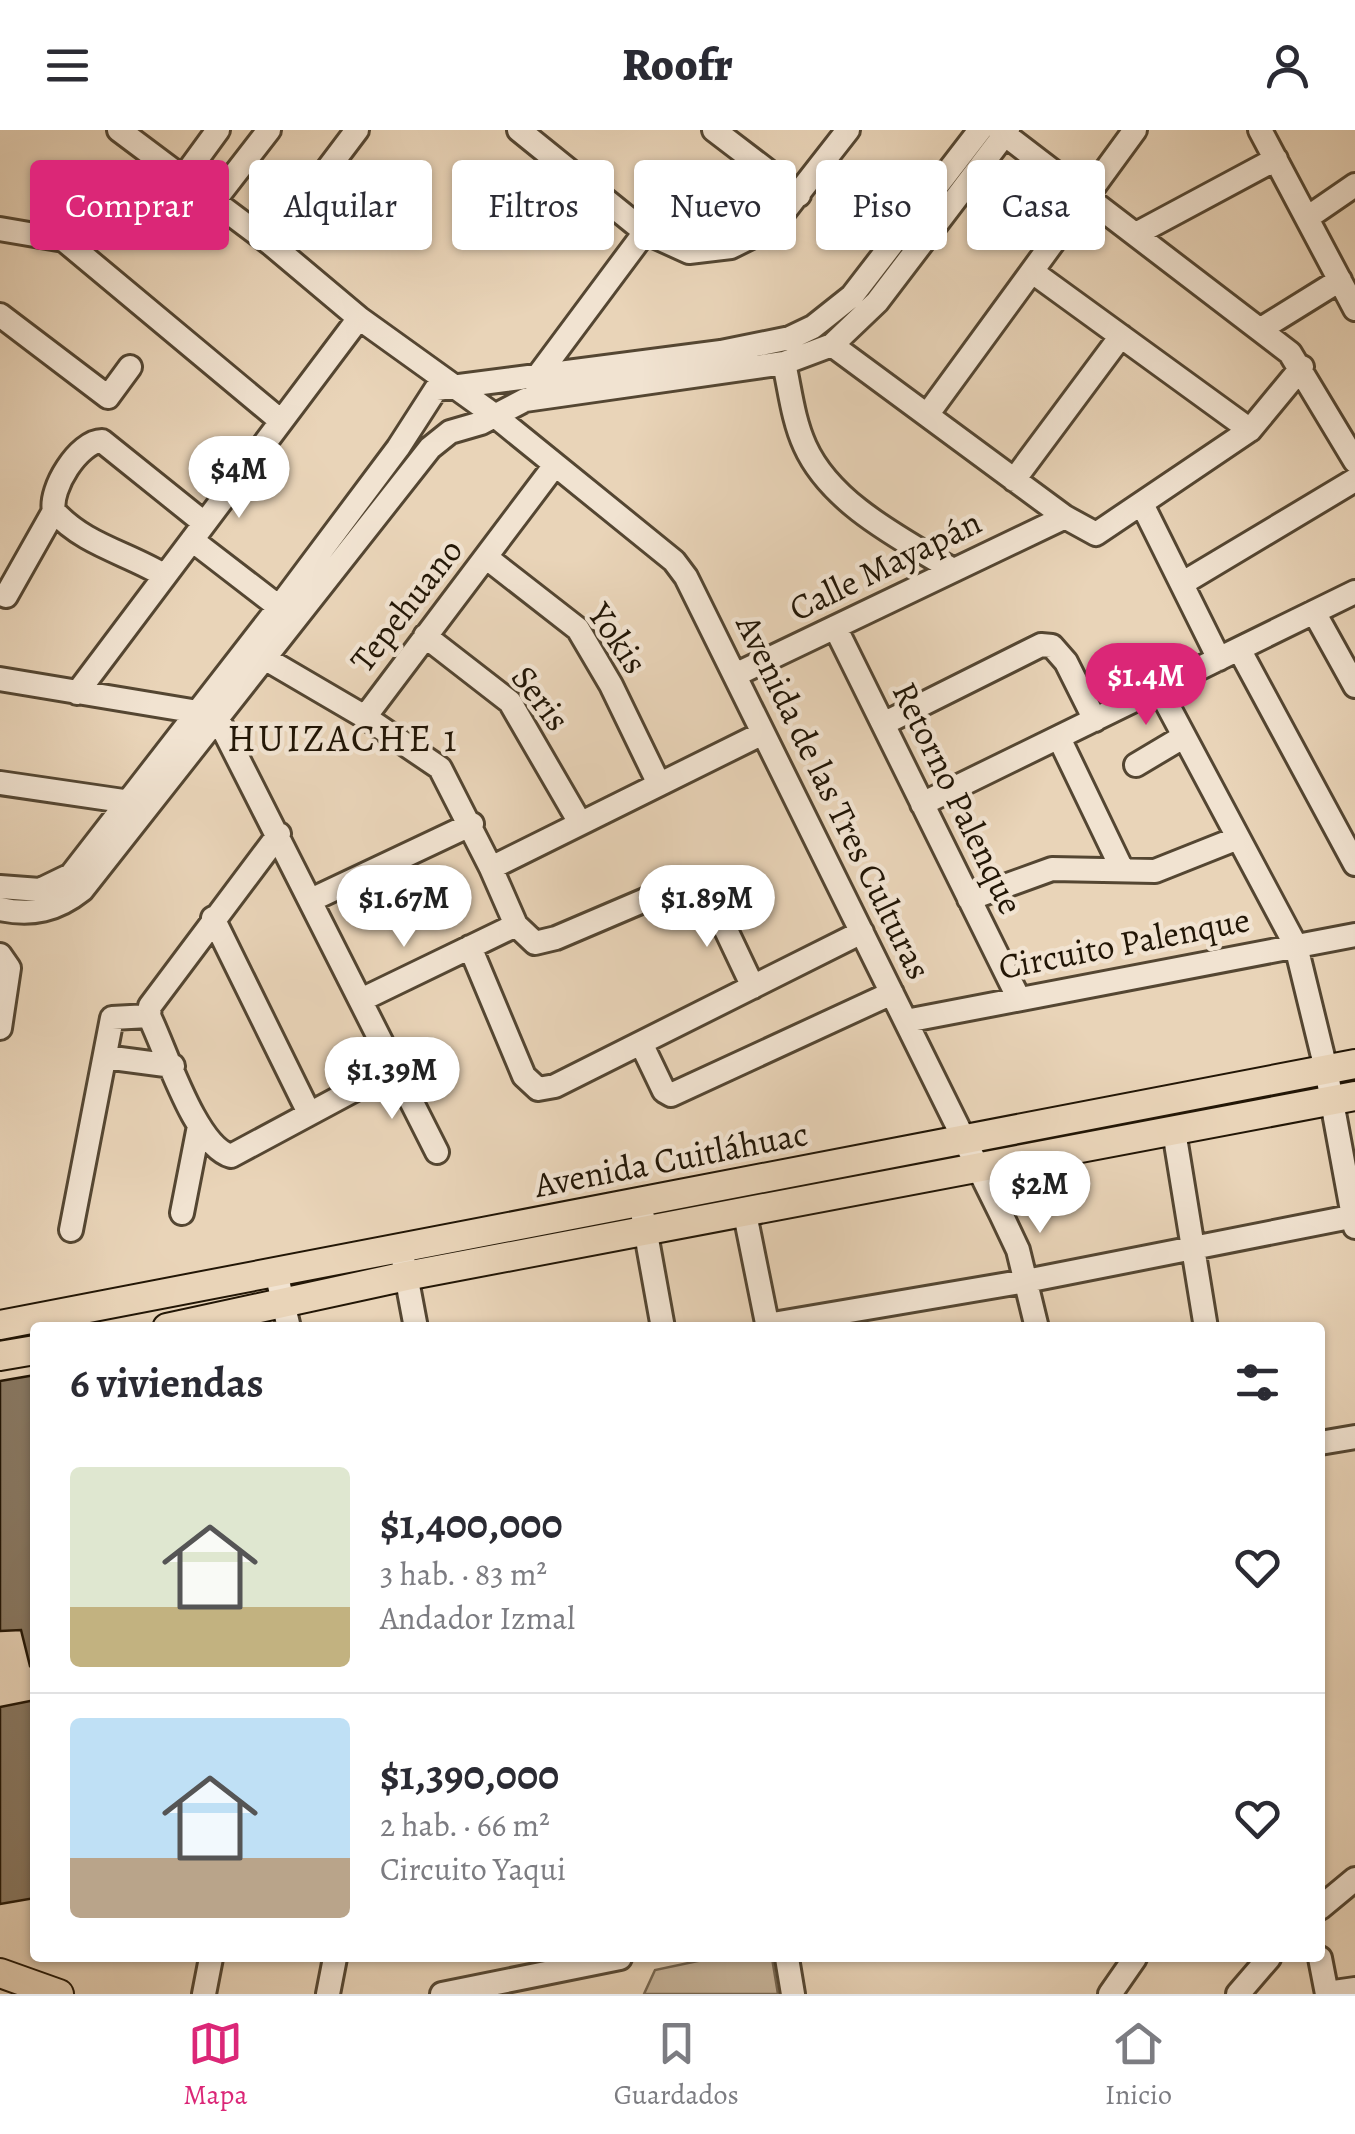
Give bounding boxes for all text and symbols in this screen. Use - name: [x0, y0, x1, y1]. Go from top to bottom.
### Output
- text: Roofr: [622, 34, 733, 96]
- icon: menu: [40, 38, 95, 93]
- icon: person: [1260, 38, 1315, 93]
- chip: Comprar: [30, 160, 229, 250]
- chip: Alquilar: [249, 160, 432, 250]
- chip: Filtros: [452, 160, 614, 250]
- chip: Nuevo: [634, 160, 796, 250]
- chip: Piso: [816, 160, 947, 250]
- chip: Casa: [967, 160, 1105, 250]
- pin: $4M: [191, 436, 287, 521]
- text: $4M: [211, 446, 267, 490]
- street label: Calle Mayapán: [781, 498, 989, 632]
- street label: Tepehuano: [339, 528, 473, 682]
- street label: Yokis: [576, 592, 659, 683]
- street label: Avenida de las Tres Culturas: [724, 606, 943, 987]
- pin: $1.4M: [1076, 643, 1216, 728]
- text: $1.4M: [1107, 653, 1185, 697]
- street label: Seris: [501, 655, 581, 741]
- street label: Retorno Palenque: [881, 674, 1035, 922]
- district label: HUIZACHE 1: [227, 712, 459, 764]
- pin: $1.67M: [323, 865, 485, 950]
- pin: $1.89M: [626, 865, 788, 950]
- text: $1.67M: [359, 875, 449, 919]
- text: $1.89M: [661, 875, 753, 919]
- street label: Circuito Palenque: [994, 895, 1254, 991]
- pin: $1.39M: [311, 1037, 473, 1122]
- text: $1.39M: [347, 1047, 437, 1091]
- street label: Avenida Cuitláhuac: [529, 1109, 812, 1209]
- pin: $2M: [992, 1151, 1088, 1236]
- text: $2M: [1011, 1161, 1069, 1205]
- text: 6 viviendas: [70, 1354, 264, 1411]
- icon: filters: [1230, 1355, 1285, 1410]
- text: $1,400,000: [380, 1495, 563, 1552]
- icon: home: [150, 1507, 270, 1627]
- icon: heart: [1230, 1540, 1285, 1595]
- text: 3 hab. · 83 m²: [380, 1552, 547, 1596]
- text: Andador Izmal: [380, 1596, 575, 1640]
- text: $1,390,000: [380, 1746, 559, 1803]
- icon: home: [150, 1758, 270, 1878]
- icon: heart: [1230, 1791, 1285, 1846]
- text: 2 hab. · 66 m²: [380, 1803, 550, 1847]
- text: Circuito Yaqui: [380, 1847, 566, 1891]
- tab: Mapa: [183, 2016, 247, 2114]
- tab: Guardados: [614, 2016, 739, 2114]
- tab: Inicio: [1105, 2016, 1172, 2114]

